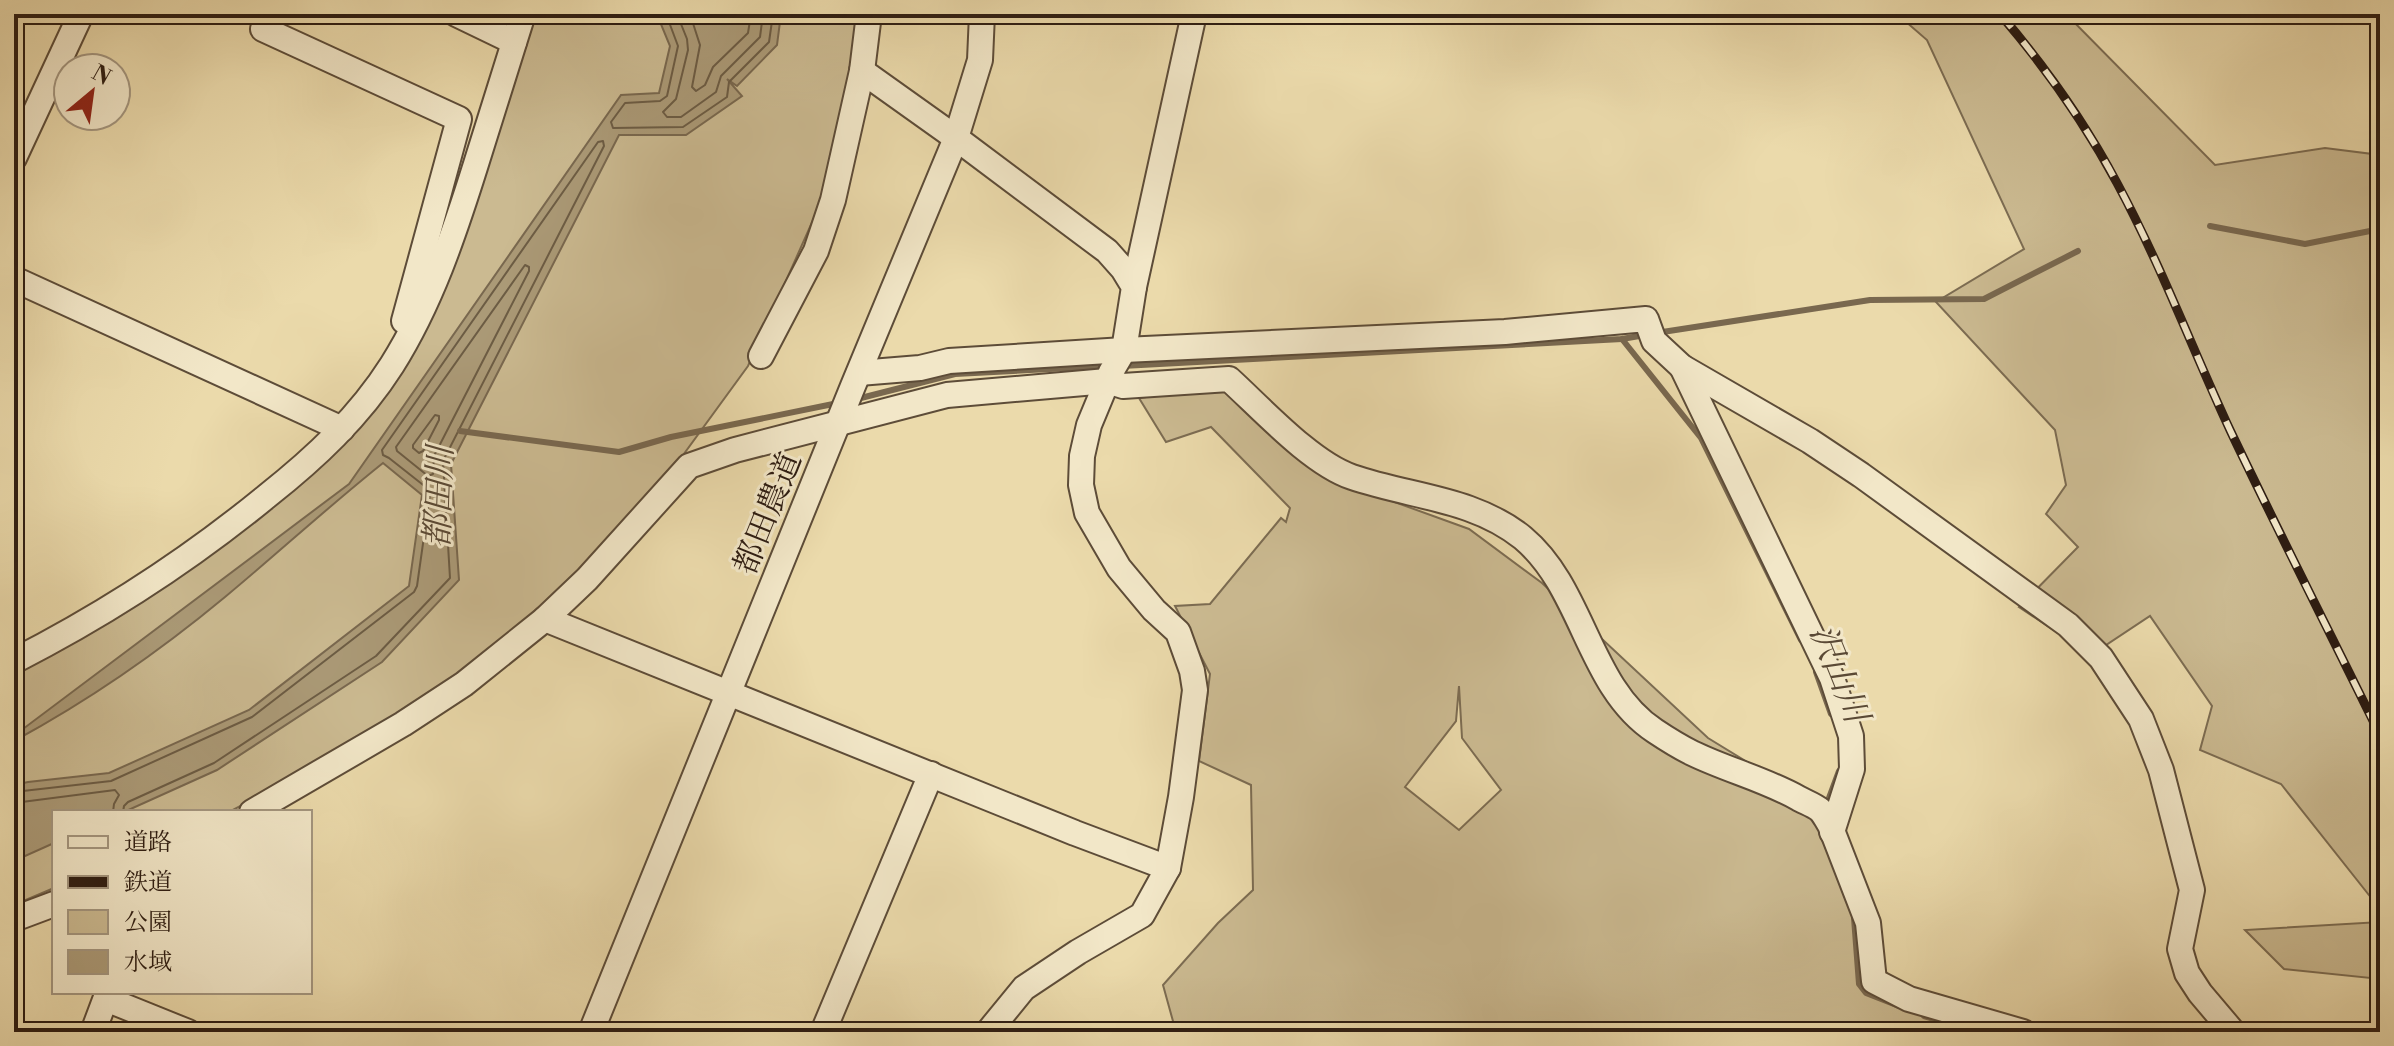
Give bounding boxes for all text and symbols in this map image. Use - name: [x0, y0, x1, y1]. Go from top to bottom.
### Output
- north arrow: [52, 52, 132, 132]
- text: N: [87, 60, 116, 92]
- water label: 都田川: [417, 441, 463, 549]
- street label: 都田農道: [725, 447, 810, 580]
- water label: 沢山川: [1800, 619, 1878, 733]
- legend: [52, 810, 312, 994]
- text: 道路: [124, 828, 172, 858]
- text: 鉄道: [124, 868, 172, 898]
- text: 公園: [124, 908, 172, 938]
- text: 水域: [124, 948, 172, 978]

